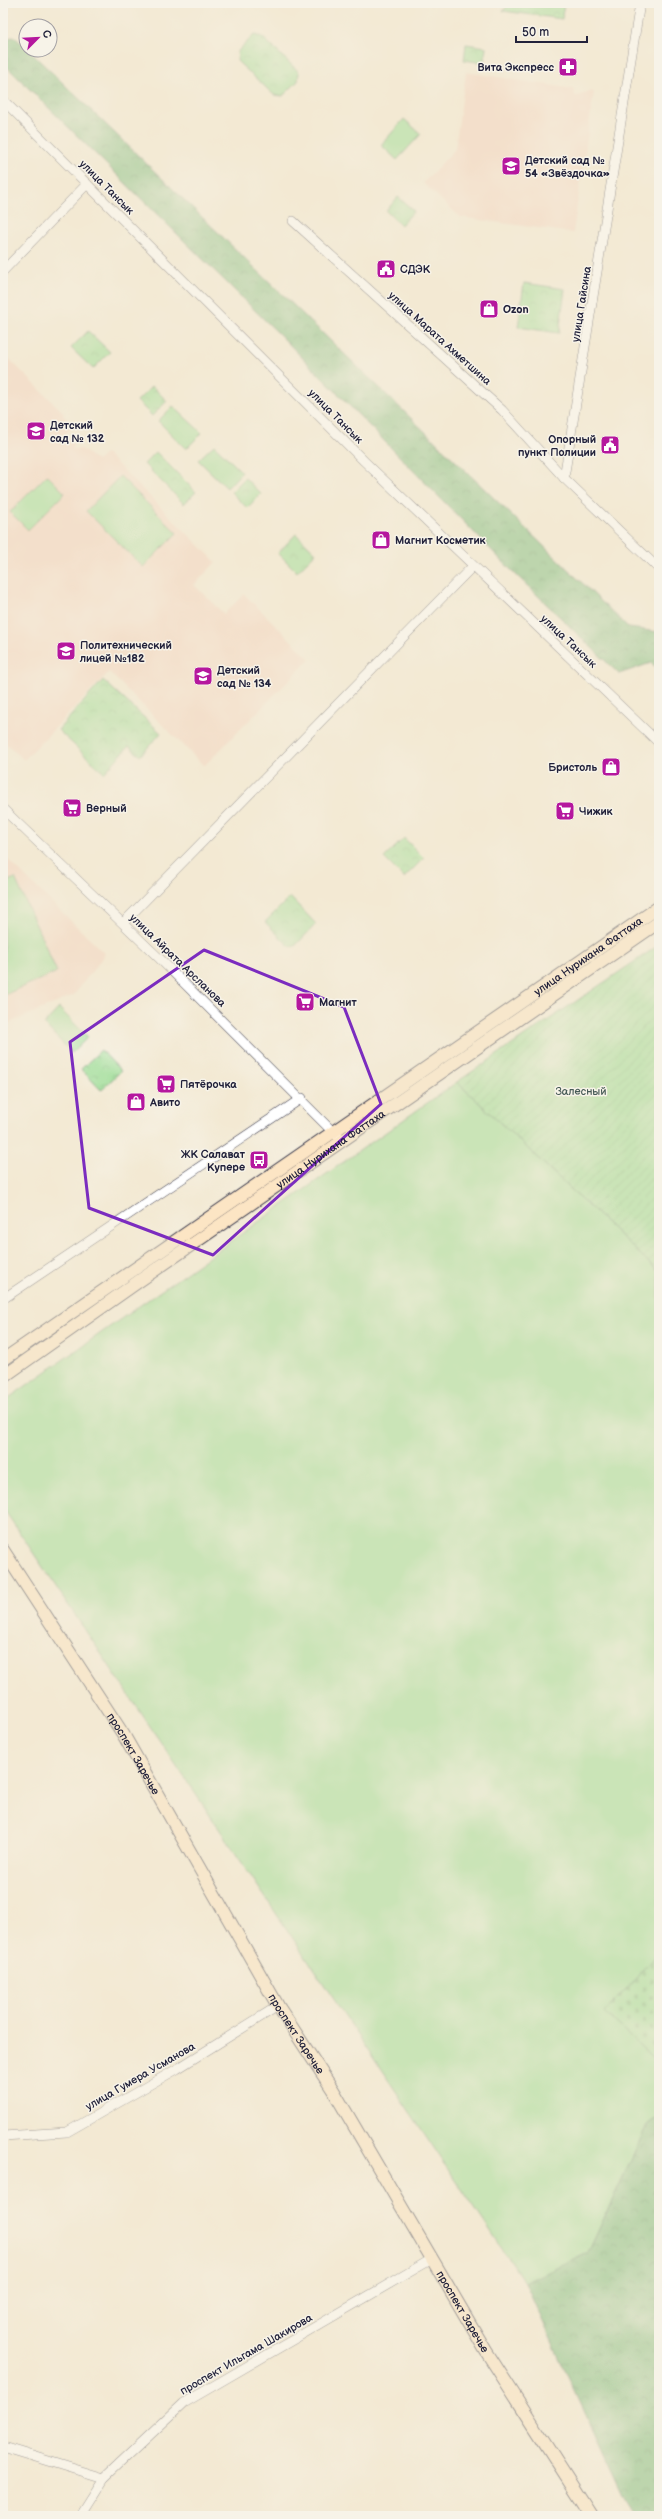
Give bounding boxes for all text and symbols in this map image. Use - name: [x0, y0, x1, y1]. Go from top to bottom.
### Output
- north arrow: [18, 18, 58, 58]
- scale bar: [516, 18, 587, 44]
- text: 50 m: [522, 25, 549, 40]
- text: С: [39, 28, 54, 41]
- pharmacy icon: Вита Экспресс: [557, 56, 579, 78]
- place label: Вита Экспресс: [477, 61, 554, 74]
- place label: Детский сад № 54 «Звёздочка»: [525, 154, 610, 180]
- school or university icon: Детский сад № 54 «Звёздочка»: [500, 155, 522, 177]
- street label: улица Тансык: [77, 157, 137, 217]
- public building icon: СДЭК: [375, 258, 397, 280]
- place label: СДЭК: [400, 263, 431, 276]
- street label: улица Гайсина: [569, 265, 594, 343]
- street label: улица Марата Ахметшина: [386, 289, 494, 388]
- shop icon: Ozon: [478, 298, 500, 320]
- place label: Ozon: [503, 303, 529, 316]
- street label: улица Тансык: [306, 386, 366, 446]
- place label: Детский сад № 132: [50, 419, 105, 445]
- school or university icon: Детский сад № 132: [25, 420, 47, 442]
- place label: Опорный пункт Полиции: [518, 433, 596, 459]
- public building icon: Опорный пункт Полиции: [599, 434, 621, 456]
- shop icon: Магнит Косметик: [370, 529, 392, 551]
- place label: Магнит Косметик: [395, 534, 486, 547]
- street label: улица Тансык: [538, 612, 599, 671]
- place label: Политехнический лицей №182: [79, 639, 172, 665]
- school or university icon: Политехнический лицей №182: [55, 640, 77, 662]
- place label: Детский сад № 134: [217, 664, 272, 690]
- school or university icon: Детский сад № 134: [192, 665, 214, 687]
- shop icon: Бристоль: [600, 756, 622, 778]
- place label: Бристоль: [548, 761, 597, 774]
- supermarket icon: Верный: [61, 797, 83, 819]
- supermarket icon: Чижик: [554, 800, 576, 822]
- place label: Верный: [86, 802, 127, 815]
- place label: Чижик: [579, 805, 613, 818]
- street label: улица Айрата Арсланова: [127, 911, 229, 1010]
- street label: улица Нурихана Фаттаха: [532, 914, 646, 998]
- supermarket icon: Магнит: [294, 991, 316, 1013]
- place label: Магнит: [319, 996, 358, 1009]
- supermarket icon: Пятёрочка: [155, 1073, 177, 1095]
- place label: Пятёрочка: [180, 1078, 237, 1091]
- park label: Залесный: [555, 1085, 607, 1098]
- shop icon: Авито: [125, 1091, 147, 1113]
- place label: Авито: [149, 1096, 180, 1109]
- street label: улица Нурихана Фаттаха: [274, 1107, 388, 1191]
- place label: ЖК Салават Купере: [181, 1148, 246, 1174]
- bus stop icon: ЖК Салават Купере: [248, 1149, 270, 1171]
- street label: проспект Заречье: [104, 1711, 162, 1797]
- street label: проспект Заречье: [265, 1992, 327, 2077]
- street label: улица Гумера Усманова: [83, 2040, 198, 2113]
- street label: проспект Заречье: [433, 2269, 492, 2355]
- street label: проспект Ильгама Шакирова: [178, 2311, 315, 2398]

